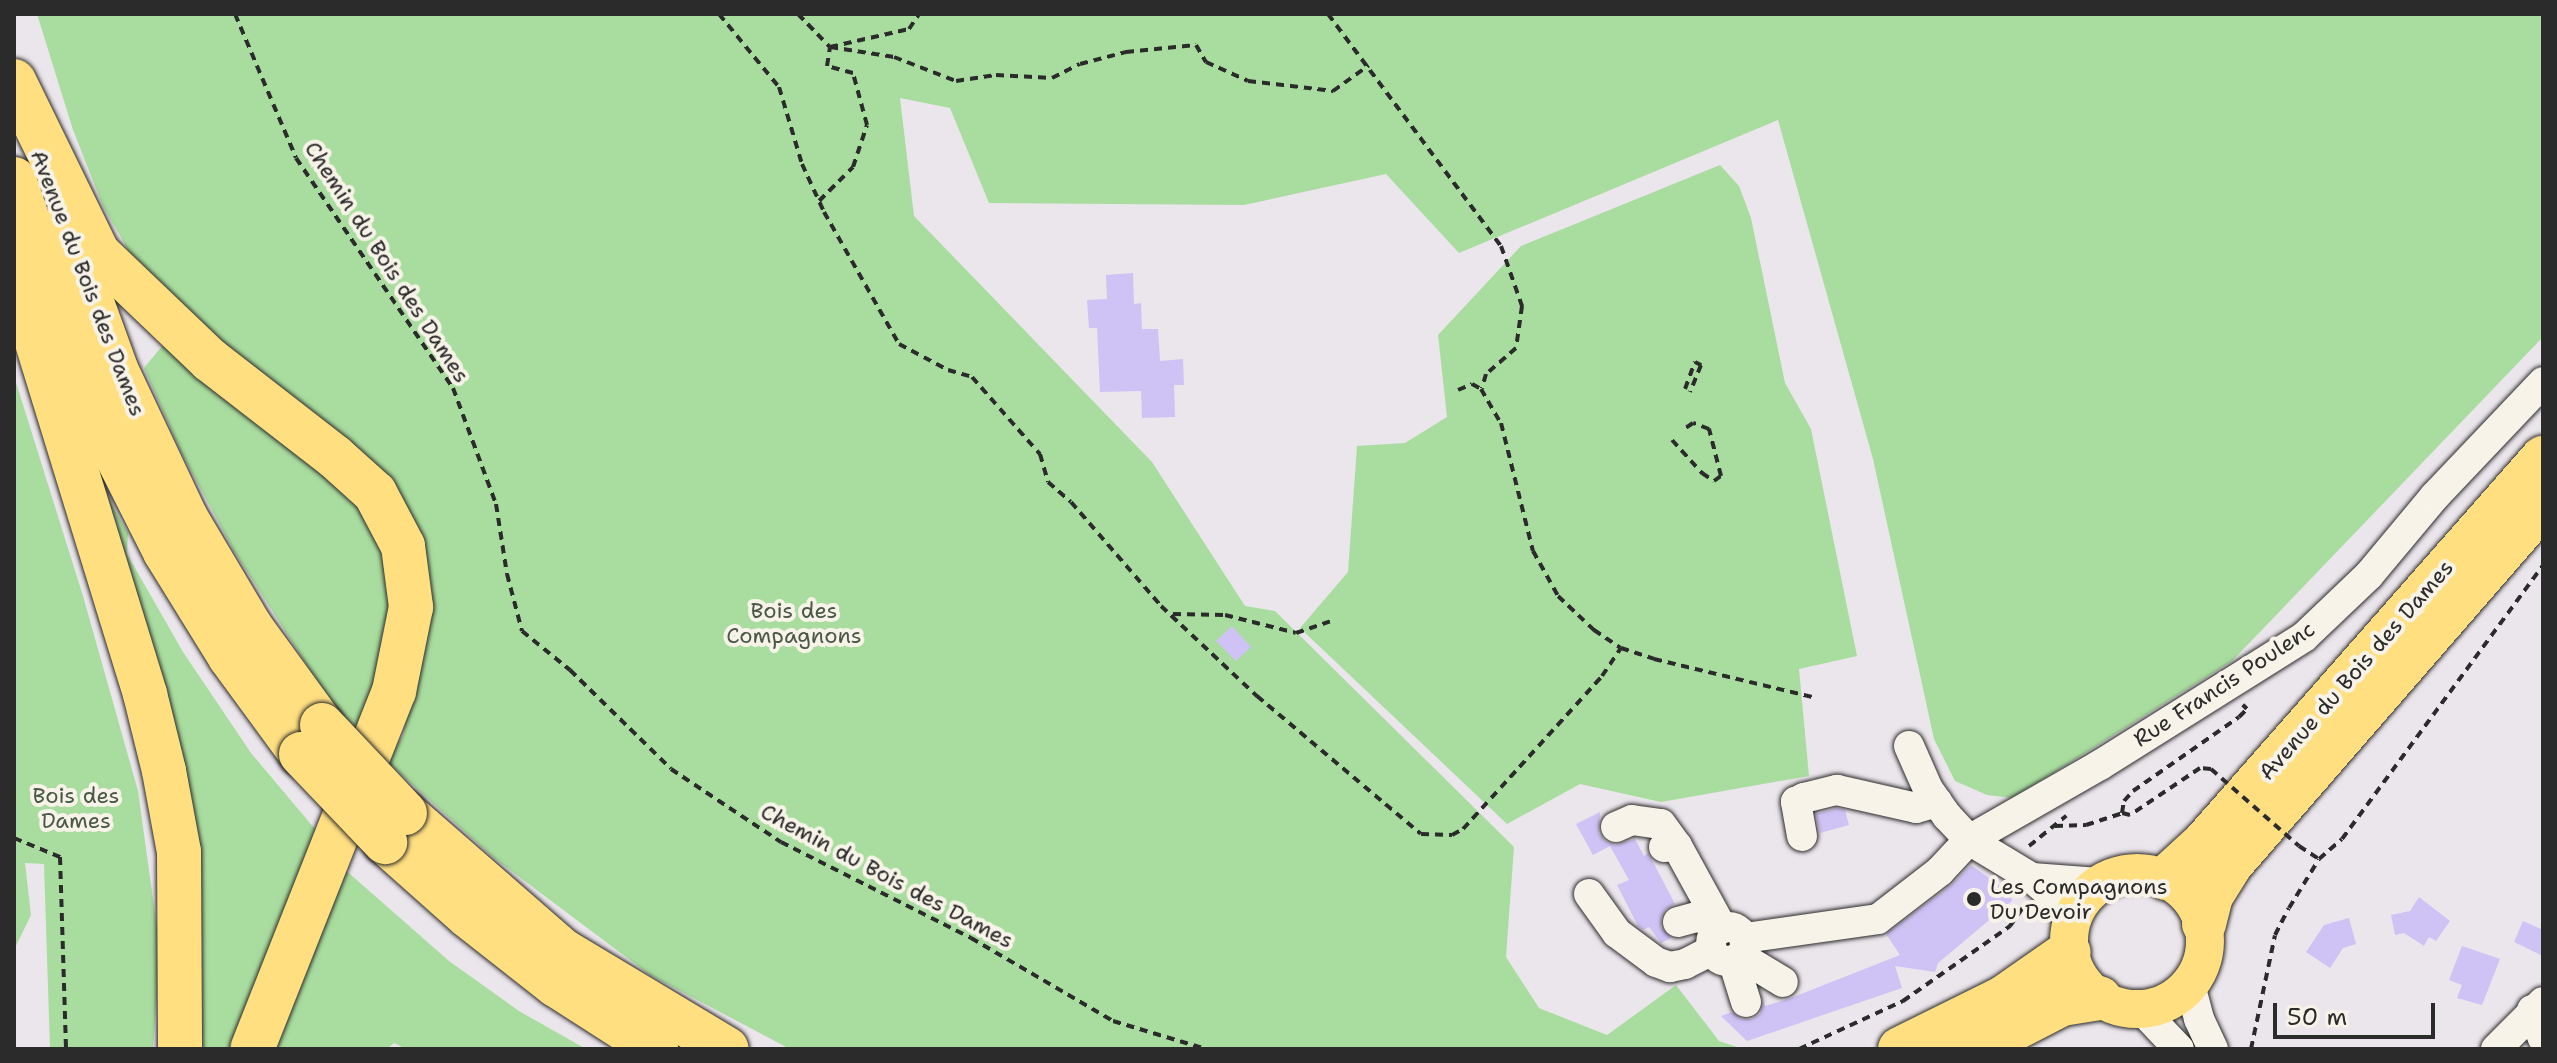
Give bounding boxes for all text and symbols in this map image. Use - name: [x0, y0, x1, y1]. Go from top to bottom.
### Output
- street label: Chemin du Bois des Dames: [299, 136, 475, 388]
- street label: Avenue du Bois des Dames: [25, 146, 151, 420]
- street label: Avenue du Bois des Dames: [2253, 555, 2459, 785]
- park label: Bois des Compagnons: [726, 597, 862, 648]
- street label: Rue Francis Poulenc: [2129, 616, 2319, 752]
- park label: Bois des Dames: [33, 782, 119, 834]
- street label: Chemin du Bois des Dames: [756, 798, 1018, 954]
- place label: Les Compagnons Du Devoir: [1990, 873, 2168, 924]
- marker: Les Compagnons Du Devoir: [1965, 890, 1983, 908]
- scale bar: [2277, 987, 2439, 1037]
- text: 50 m: [2287, 1001, 2347, 1033]

